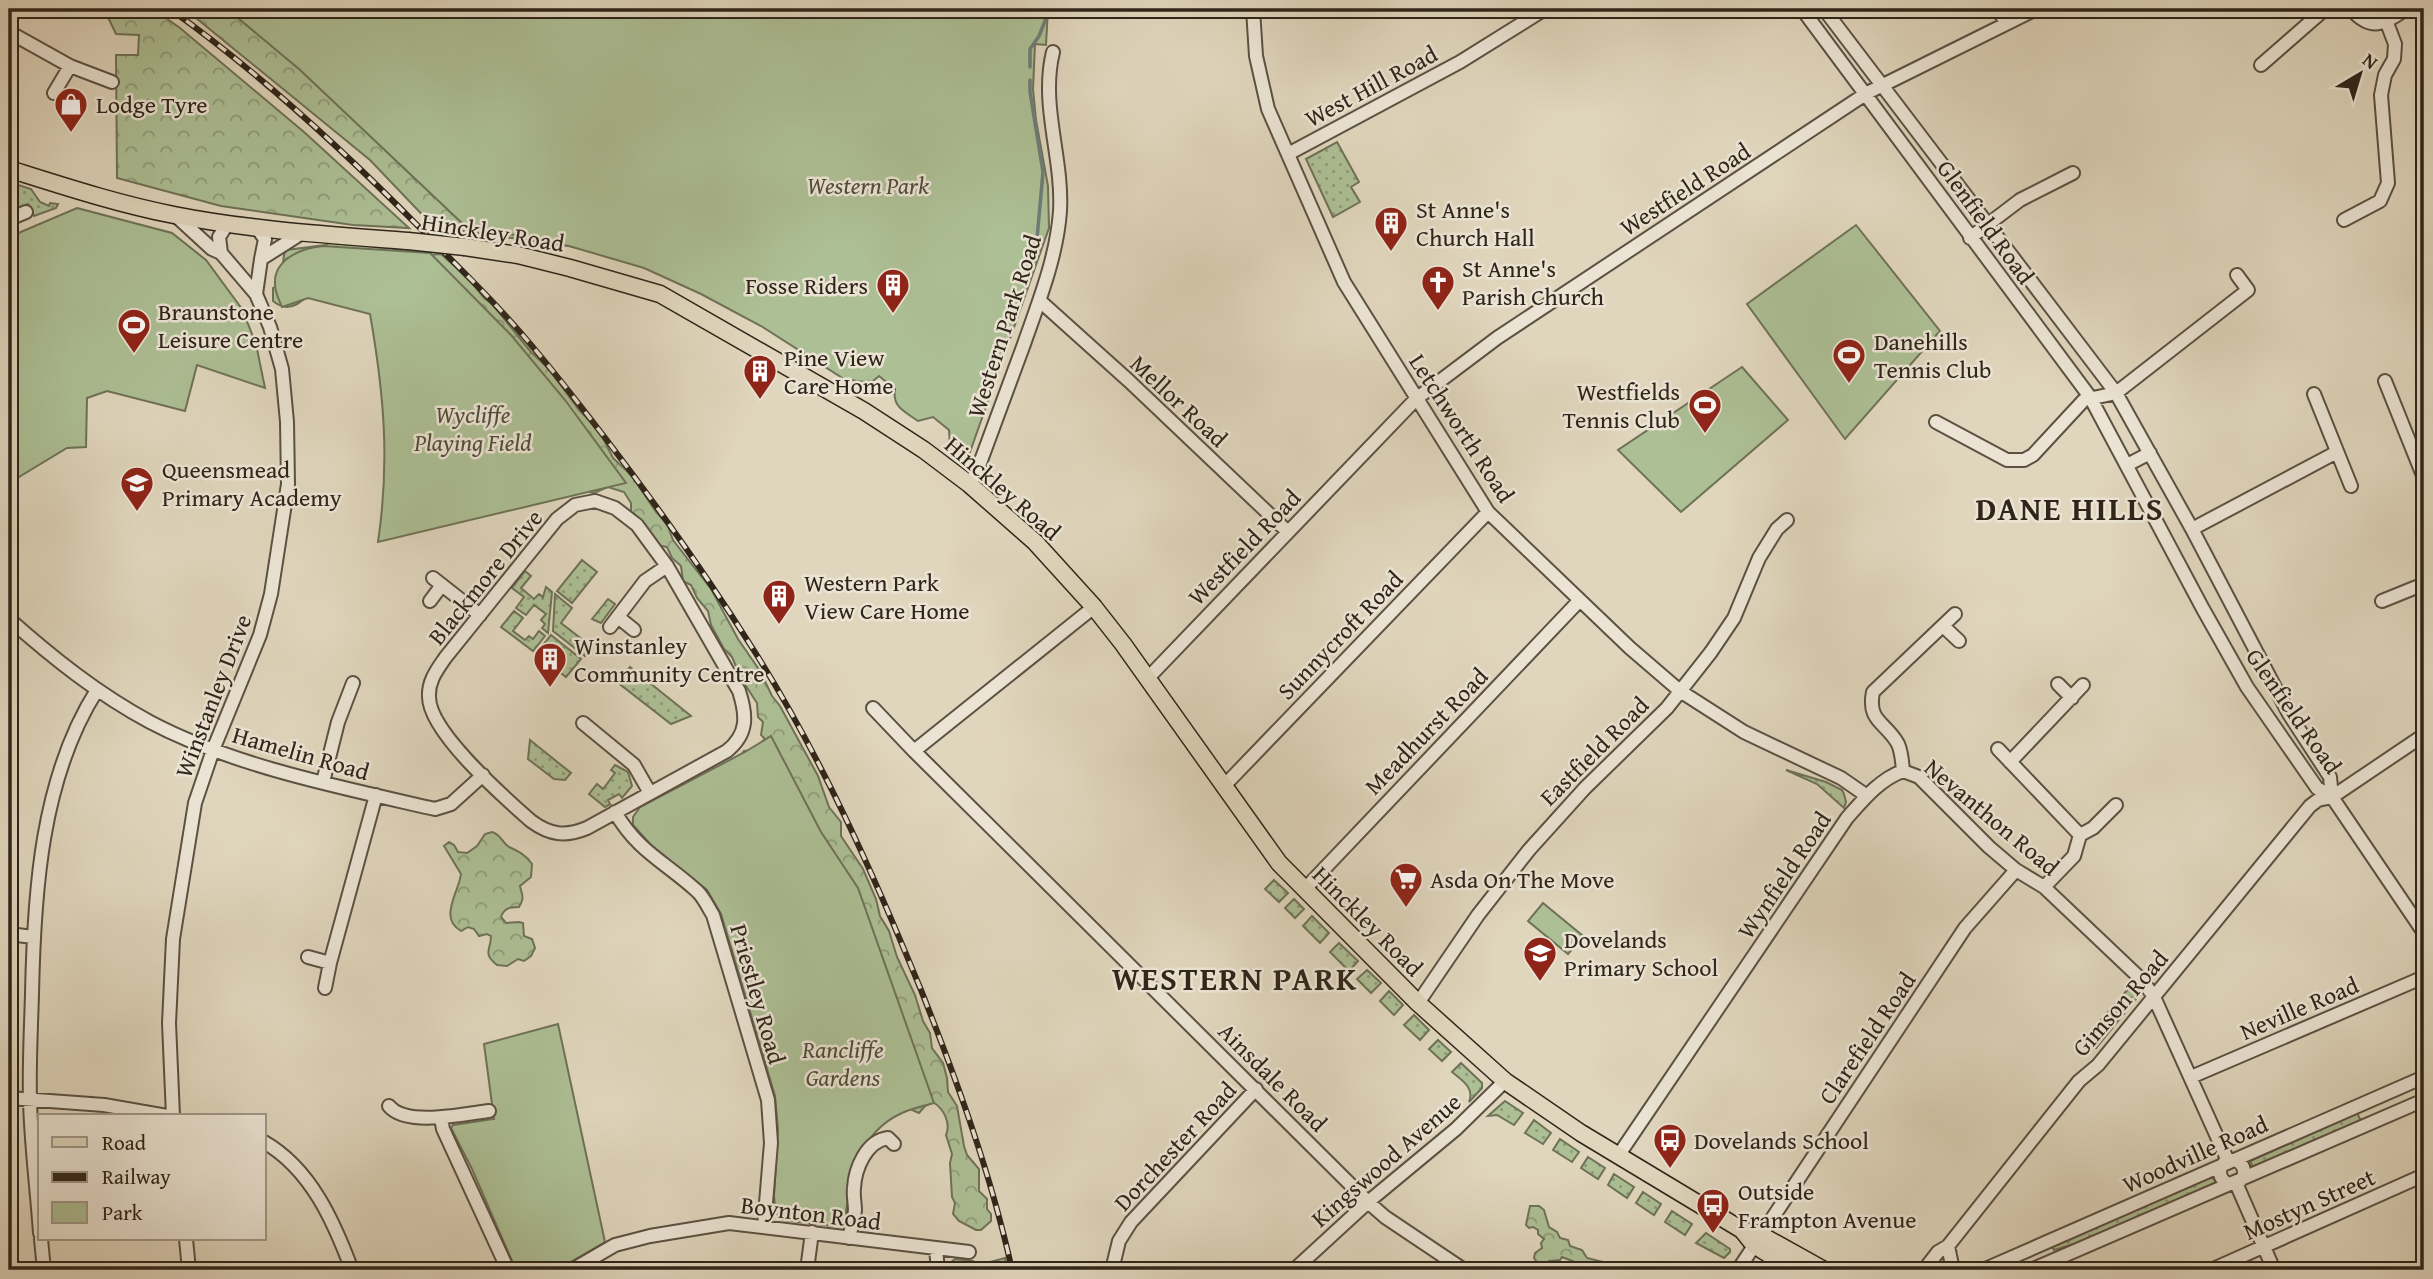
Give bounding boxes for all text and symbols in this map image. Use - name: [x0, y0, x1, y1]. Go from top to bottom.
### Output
- street label: West Hill Road: [1298, 36, 1444, 136]
- north arrow: [2324, 38, 2394, 108]
- text: N: [2357, 46, 2384, 76]
- shop icon: Lodge Tyre: [52, 85, 90, 134]
- place label: Lodge Tyre: [96, 87, 207, 122]
- street label: Westfield Road: [1613, 134, 1757, 244]
- street label: Glenfield Road: [1929, 153, 2043, 292]
- park label: Western Park: [807, 168, 929, 203]
- place label: St Anne's Church Hall: [1416, 192, 1535, 255]
- street label: Hinckley Road: [419, 203, 567, 261]
- building icon: St Anne's Church Hall: [1372, 204, 1410, 253]
- street label: Western Park Road: [958, 230, 1050, 422]
- place label: St Anne's Parish Church: [1462, 251, 1604, 314]
- church icon: St Anne's Parish Church: [1419, 263, 1457, 312]
- building icon: Fosse Riders: [874, 266, 912, 315]
- place label: Fosse Riders: [745, 268, 868, 303]
- place label: Braunstone Leisure Centre: [158, 294, 303, 357]
- sports icon: Braunstone Leisure Centre: [115, 306, 153, 355]
- place label: Danehills Tennis Club: [1874, 324, 1991, 387]
- sports icon: Danehills Tennis Club: [1830, 336, 1868, 385]
- place label: Pine View Care Home: [784, 340, 894, 403]
- street label: Mellor Road: [1122, 347, 1236, 456]
- street label: Letchworth Road: [1401, 347, 1523, 510]
- building icon: Pine View Care Home: [741, 352, 779, 401]
- place label: Westfields Tennis Club: [1563, 374, 1680, 437]
- sports icon: Westfields Tennis Club: [1686, 386, 1724, 435]
- park label: Wycliffe Playing Field: [413, 397, 532, 460]
- street label: Hinckley Road: [937, 428, 1069, 549]
- place label: Queensmead Primary Academy: [162, 452, 342, 515]
- school or university icon: Queensmead Primary Academy: [118, 464, 156, 513]
- street label: Westfield Road: [1179, 481, 1309, 613]
- district label: DANE HILLS: [1976, 485, 2164, 532]
- street label: Blackmore Drive: [419, 502, 551, 652]
- street label: Sunnycroft Road: [1269, 562, 1411, 707]
- place label: Western Park View Care Home: [804, 565, 970, 628]
- building icon: Western Park View Care Home: [760, 577, 798, 626]
- street label: Winstanley Drive: [166, 609, 260, 783]
- place label: Winstanley Community Centre: [574, 628, 764, 691]
- building icon: Winstanley Community Centre: [531, 640, 569, 689]
- street label: Glenfield Road: [2238, 641, 2350, 781]
- street label: Meadhurst Road: [1356, 659, 1496, 802]
- street label: Eastfield Road: [1531, 688, 1657, 814]
- street label: Hamelin Road: [229, 717, 374, 789]
- street label: Nevanthon Road: [1917, 750, 2067, 884]
- street label: Wynfield Road: [1729, 804, 1840, 946]
- street label: Hinckley Road: [1305, 858, 1431, 984]
- supermarket icon: Asda On The Move: [1387, 860, 1425, 909]
- place label: Asda On The Move: [1430, 862, 1614, 897]
- street label: Priestley Road: [721, 920, 795, 1068]
- place label: Dovelands Primary School: [1564, 922, 1719, 985]
- school or university icon: Dovelands Primary School: [1521, 934, 1559, 983]
- street label: Gimson Road: [2064, 942, 2176, 1064]
- district label: WESTERN PARK: [1112, 955, 1358, 1002]
- street label: Clarefield Road: [1810, 965, 1924, 1111]
- street label: Neville Road: [2234, 967, 2364, 1049]
- street label: Ainsdale Road: [1210, 1014, 1336, 1140]
- park label: Rancliffe Gardens: [801, 1032, 884, 1095]
- street label: Dorchester Road: [1106, 1073, 1245, 1219]
- street label: Kingswood Avenue: [1303, 1085, 1469, 1235]
- street label: Woodville Road: [2117, 1106, 2273, 1202]
- legend: [38, 1114, 266, 1240]
- bus stop icon: Dovelands School: [1651, 1121, 1689, 1170]
- place label: Dovelands School: [1694, 1123, 1869, 1158]
- text: Road: [102, 1127, 147, 1158]
- street label: Mostyn Street: [2237, 1159, 2381, 1249]
- text: Railway: [102, 1161, 171, 1192]
- place label: Outside Frampton Avenue: [1738, 1174, 1917, 1237]
- bus stop icon: Outside Frampton Avenue: [1694, 1186, 1732, 1235]
- street label: Boynton Road: [739, 1187, 883, 1239]
- text: Park: [102, 1197, 143, 1228]

